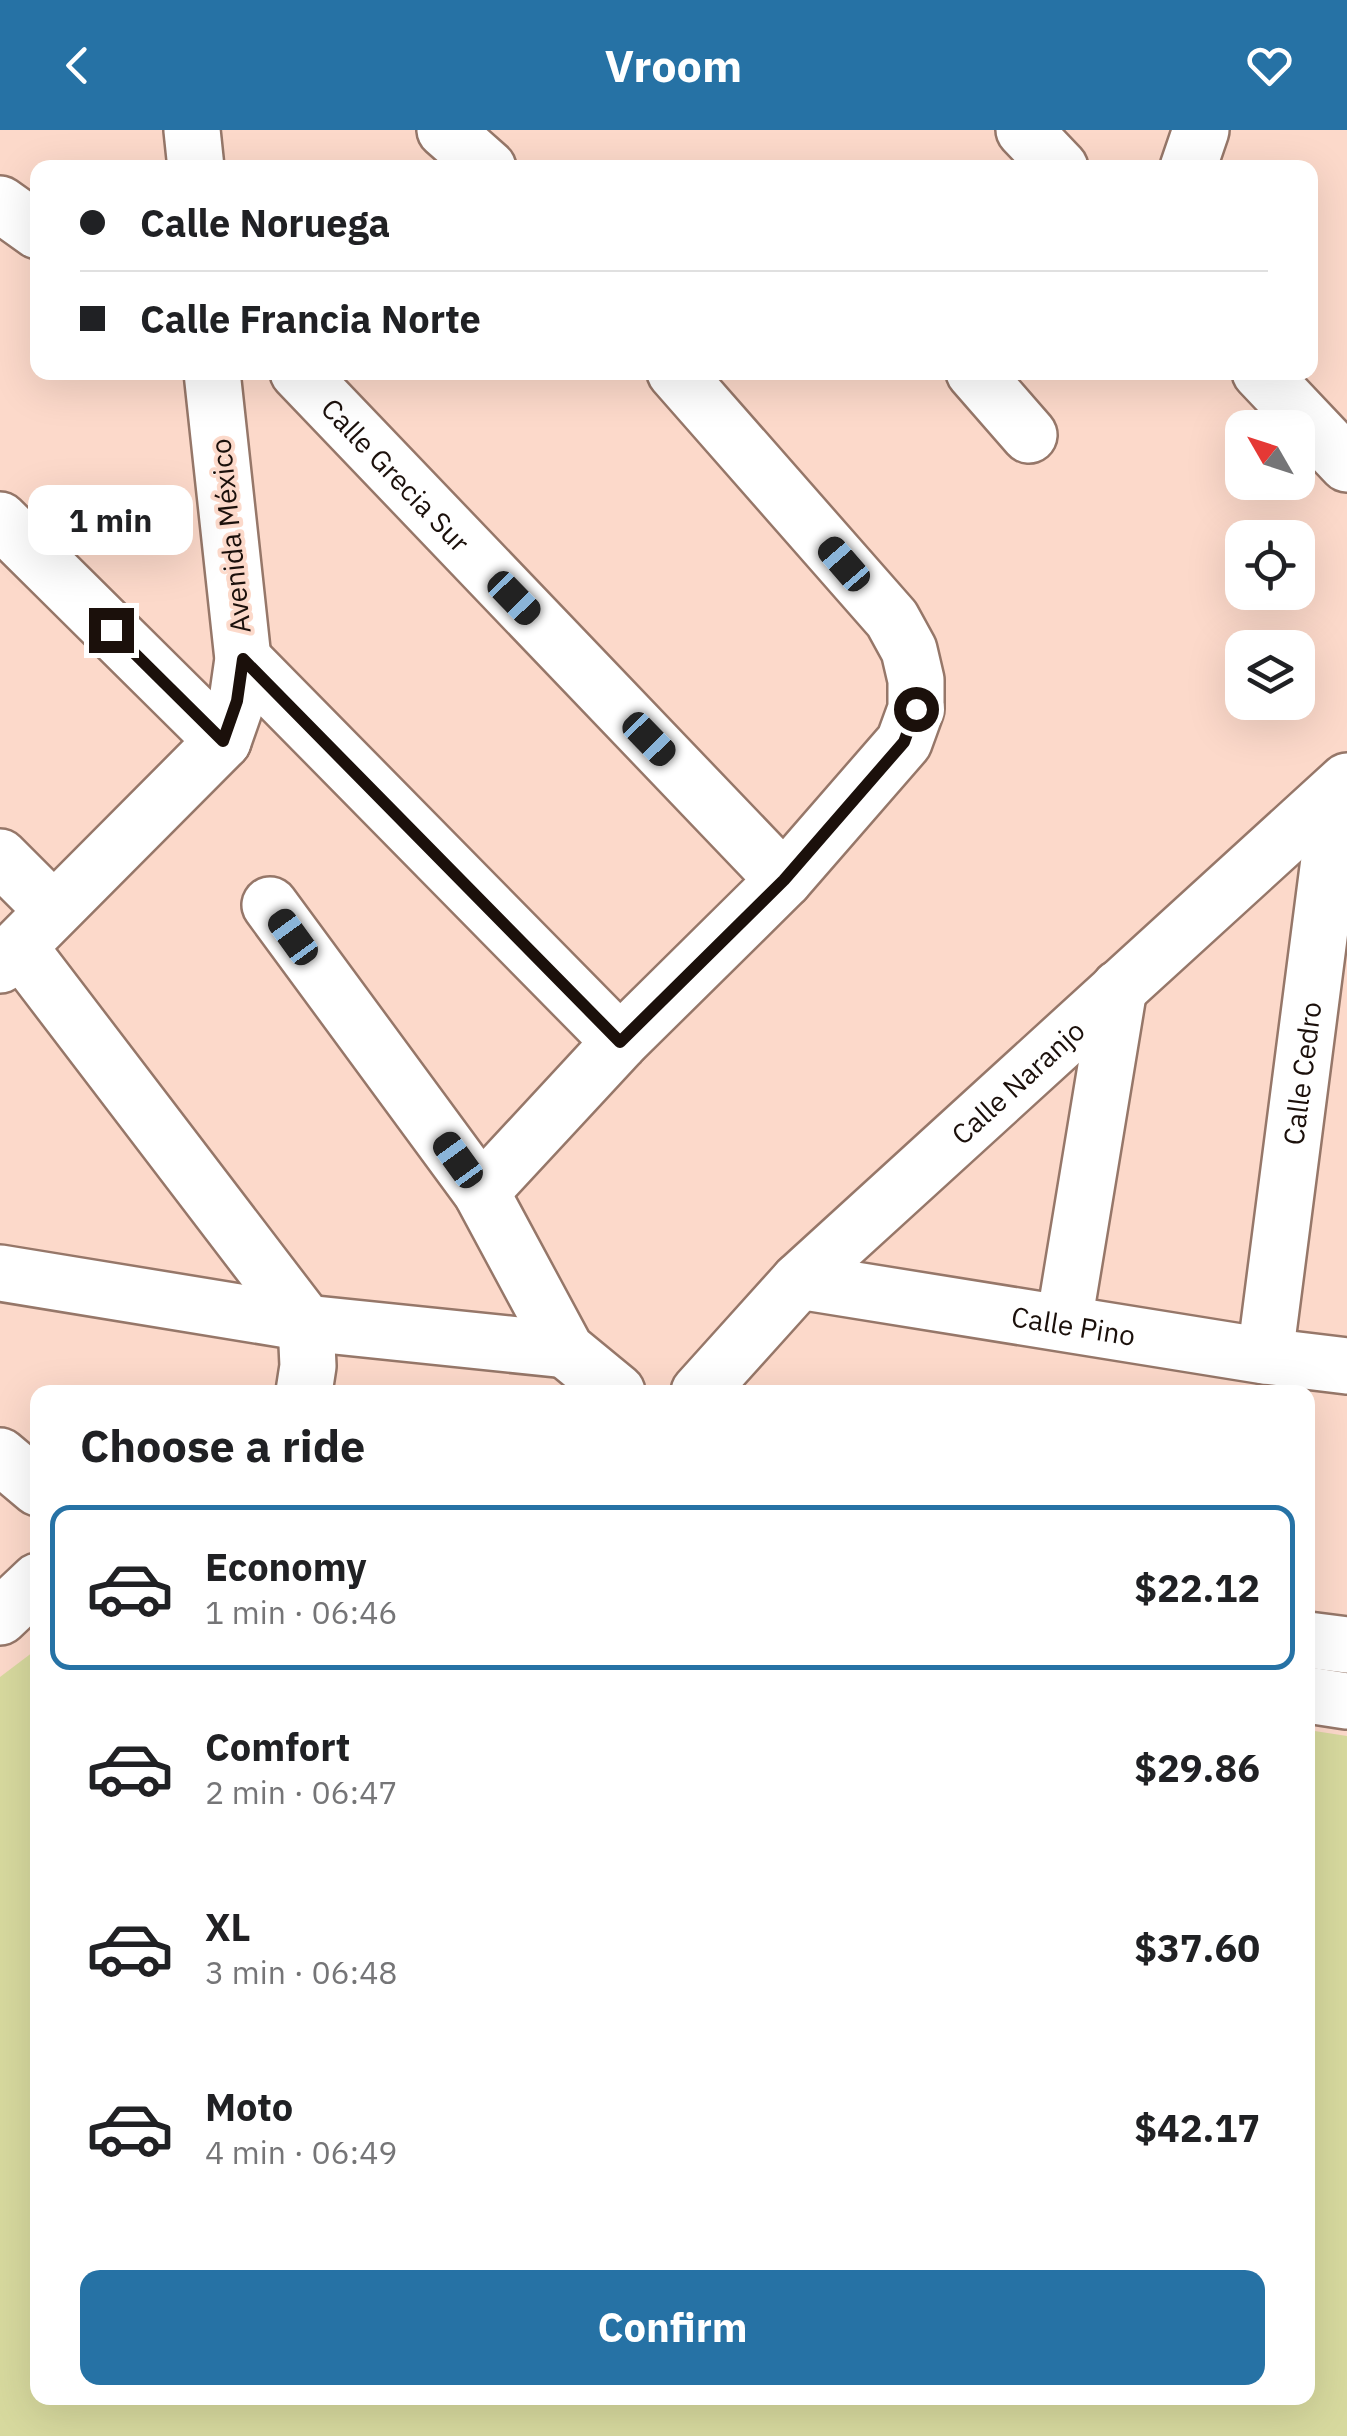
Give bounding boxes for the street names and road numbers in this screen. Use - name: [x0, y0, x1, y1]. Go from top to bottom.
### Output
- street label: Calle Grecia Sur: [314, 390, 479, 559]
- street label: Avenida México: [201, 437, 259, 635]
- street label: Calle Cedro: [1274, 999, 1329, 1147]
- street label: Calle Naranjo: [943, 1012, 1092, 1152]
- street label: Calle Pino: [1009, 1297, 1138, 1353]

